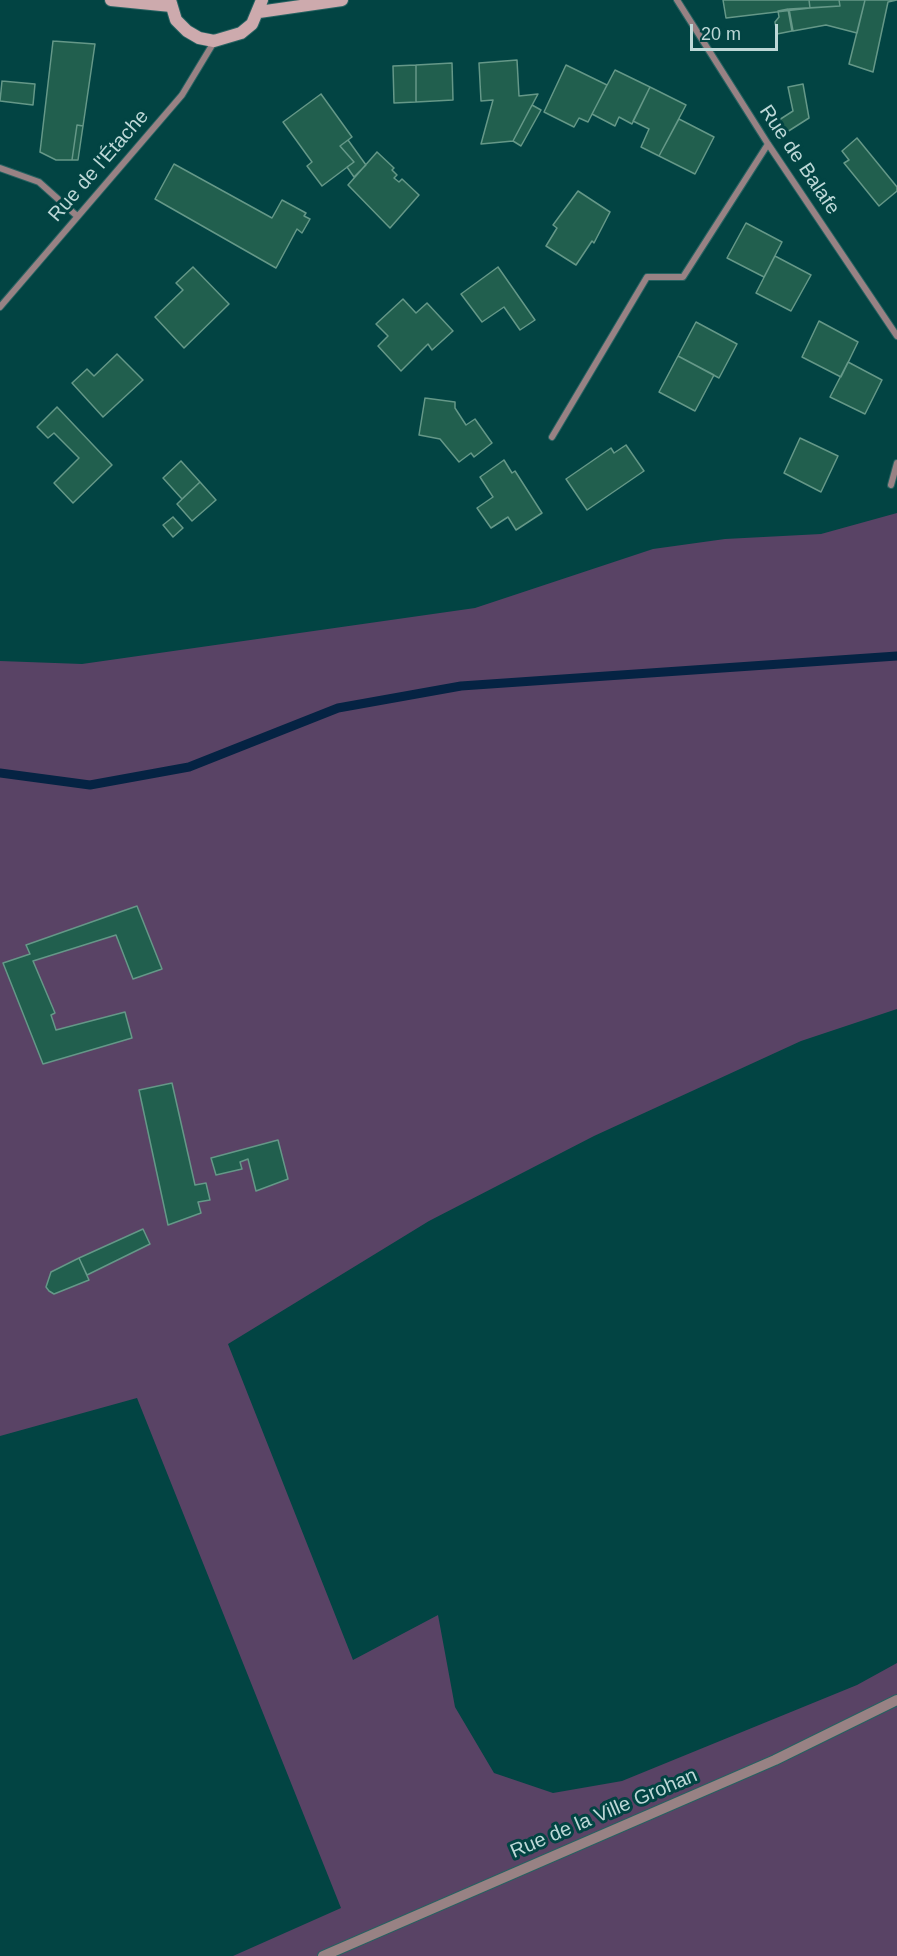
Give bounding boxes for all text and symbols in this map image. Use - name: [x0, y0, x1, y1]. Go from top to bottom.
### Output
- scale bar: [693, 12, 782, 50]
- text: 20 m: [701, 24, 741, 44]
- street label: Rue de Balafe: [754, 101, 844, 219]
- street label: Rue de l'Étache: [44, 105, 154, 227]
- street label: Rue de la Ville Grohan: [507, 1764, 701, 1864]

